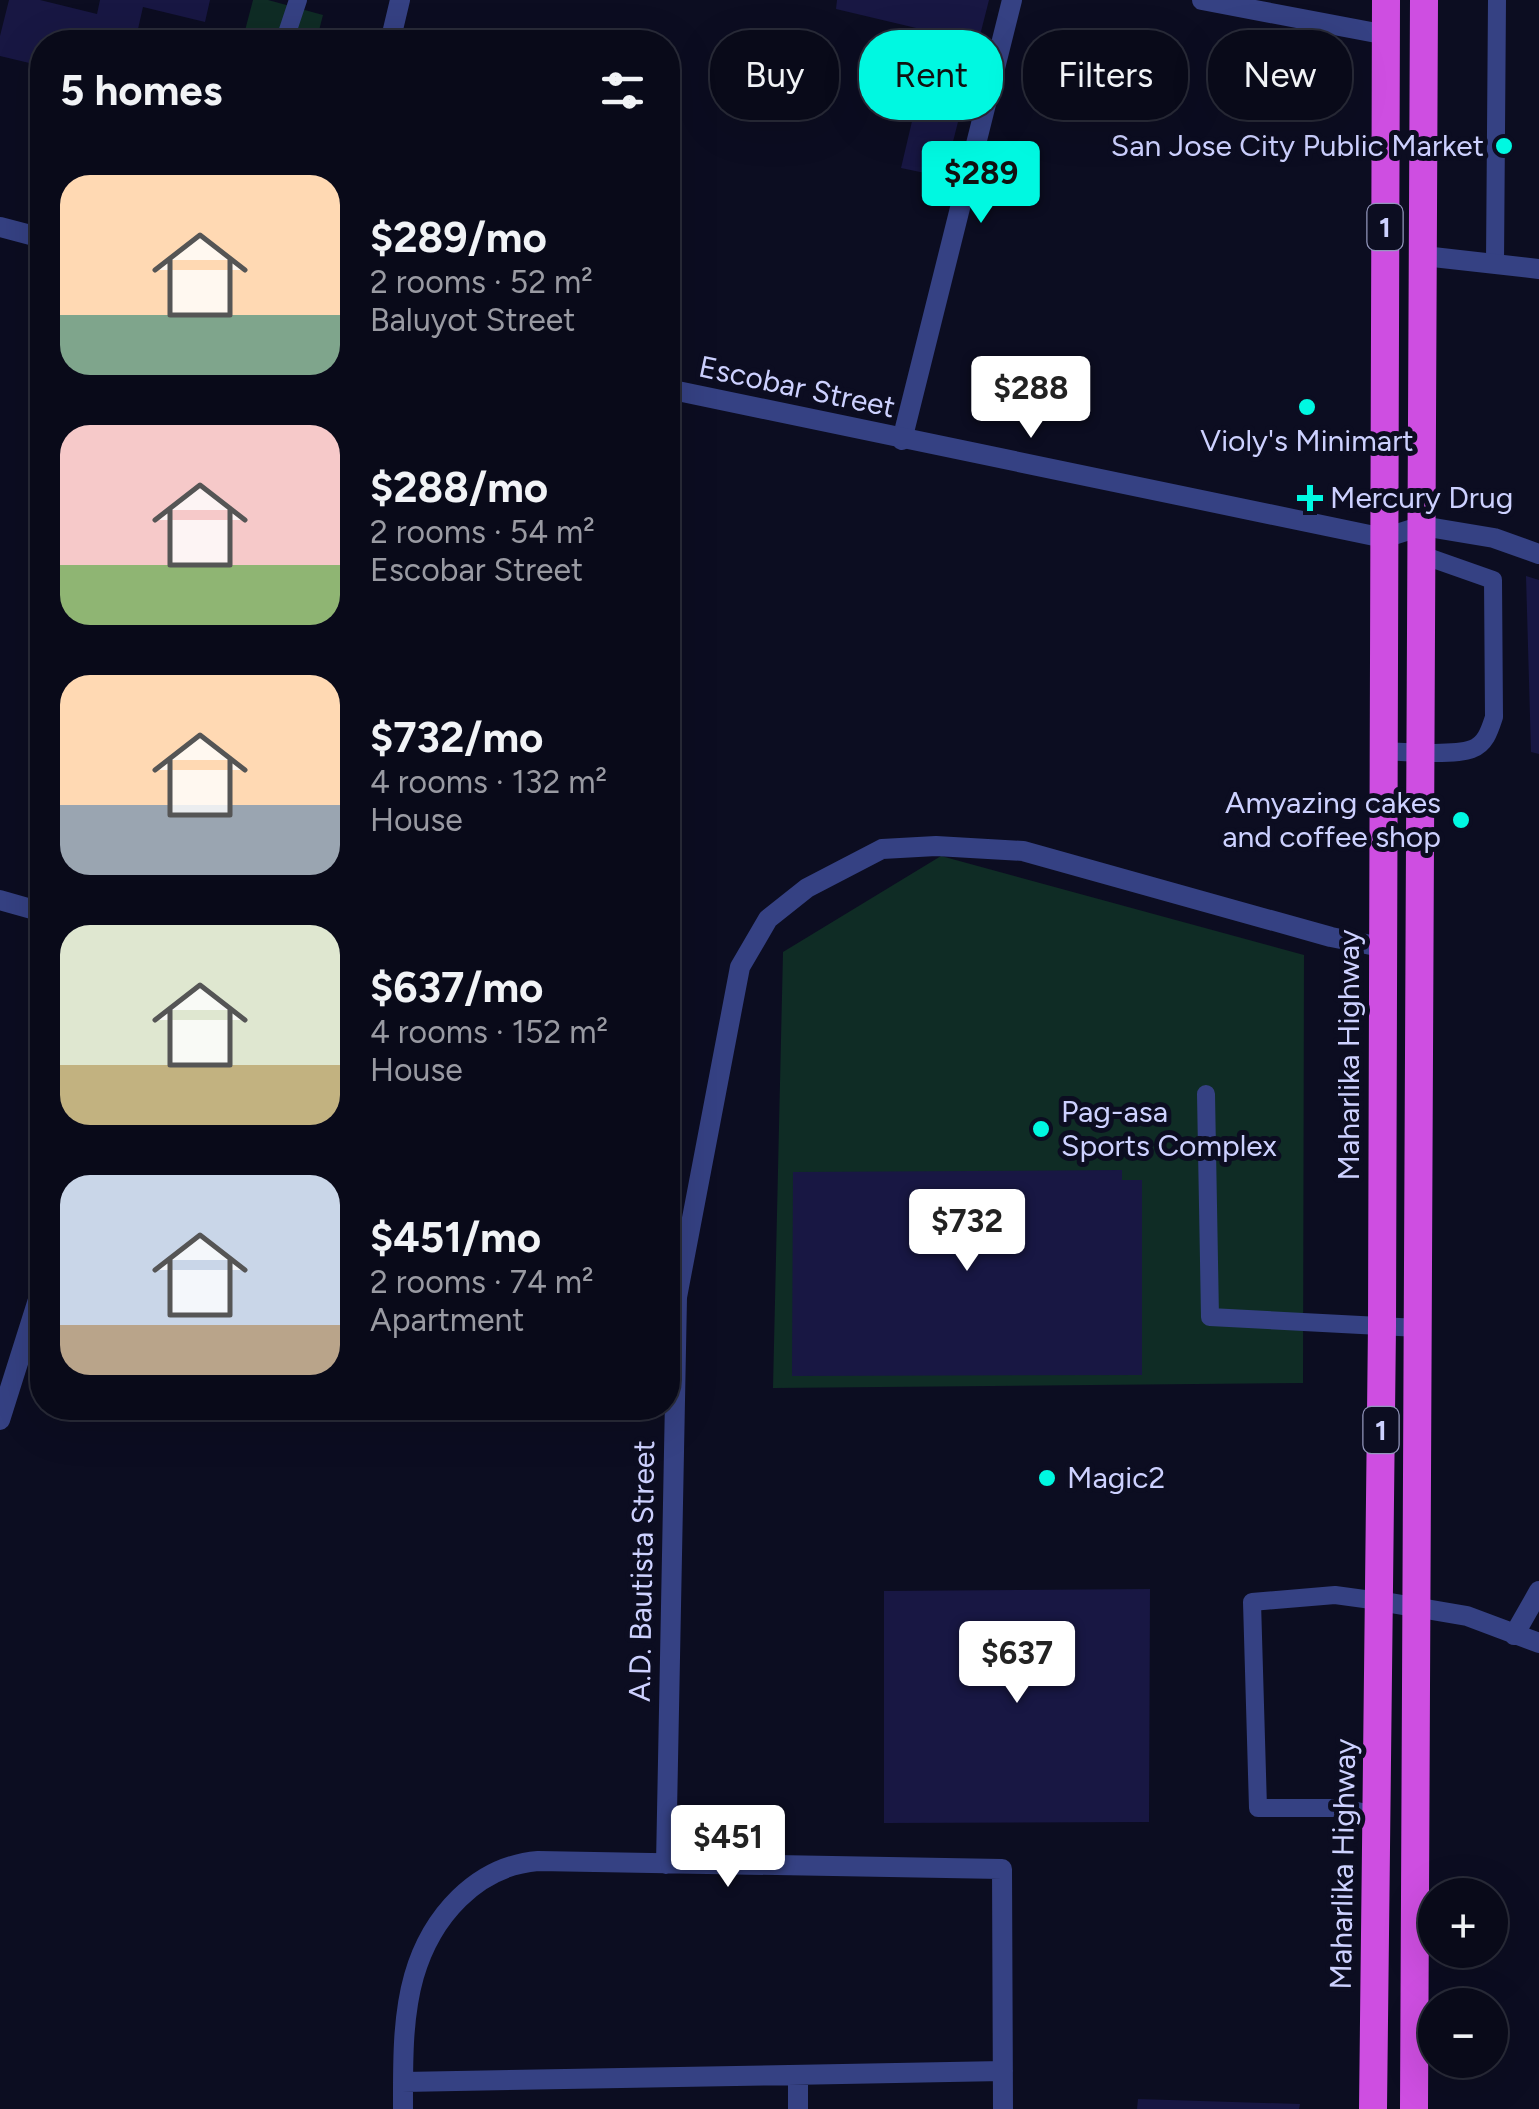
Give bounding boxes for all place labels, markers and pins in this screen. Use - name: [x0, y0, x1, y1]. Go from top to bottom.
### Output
- place label: San Jose City Public Market: [1111, 127, 1484, 164]
- marker: San Jose City Public Market: [1493, 135, 1515, 157]
- pin: $289: [922, 141, 1040, 226]
- pin: $288: [972, 356, 1090, 441]
- marker: Violy's Minimart: [1296, 396, 1318, 418]
- place label: Violy's Minimart: [1200, 422, 1414, 459]
- place label: Mercury Drug: [1330, 479, 1513, 516]
- marker: Mercury Drug: [1299, 487, 1321, 509]
- place label: Amyazing cakes and coffee shop: [1222, 784, 1441, 855]
- marker: Amyazing cakes and coffee shop: [1450, 809, 1472, 831]
- place label: Pag-asa Sports Complex: [1061, 1093, 1277, 1164]
- marker: Pag-asa Sports Complex: [1030, 1118, 1052, 1140]
- pin: $732: [908, 1189, 1026, 1274]
- place label: Magic2: [1067, 1459, 1165, 1496]
- marker: Magic2: [1036, 1467, 1058, 1489]
- pin: $637: [958, 1621, 1076, 1706]
- pin: $451: [669, 1805, 787, 1890]

